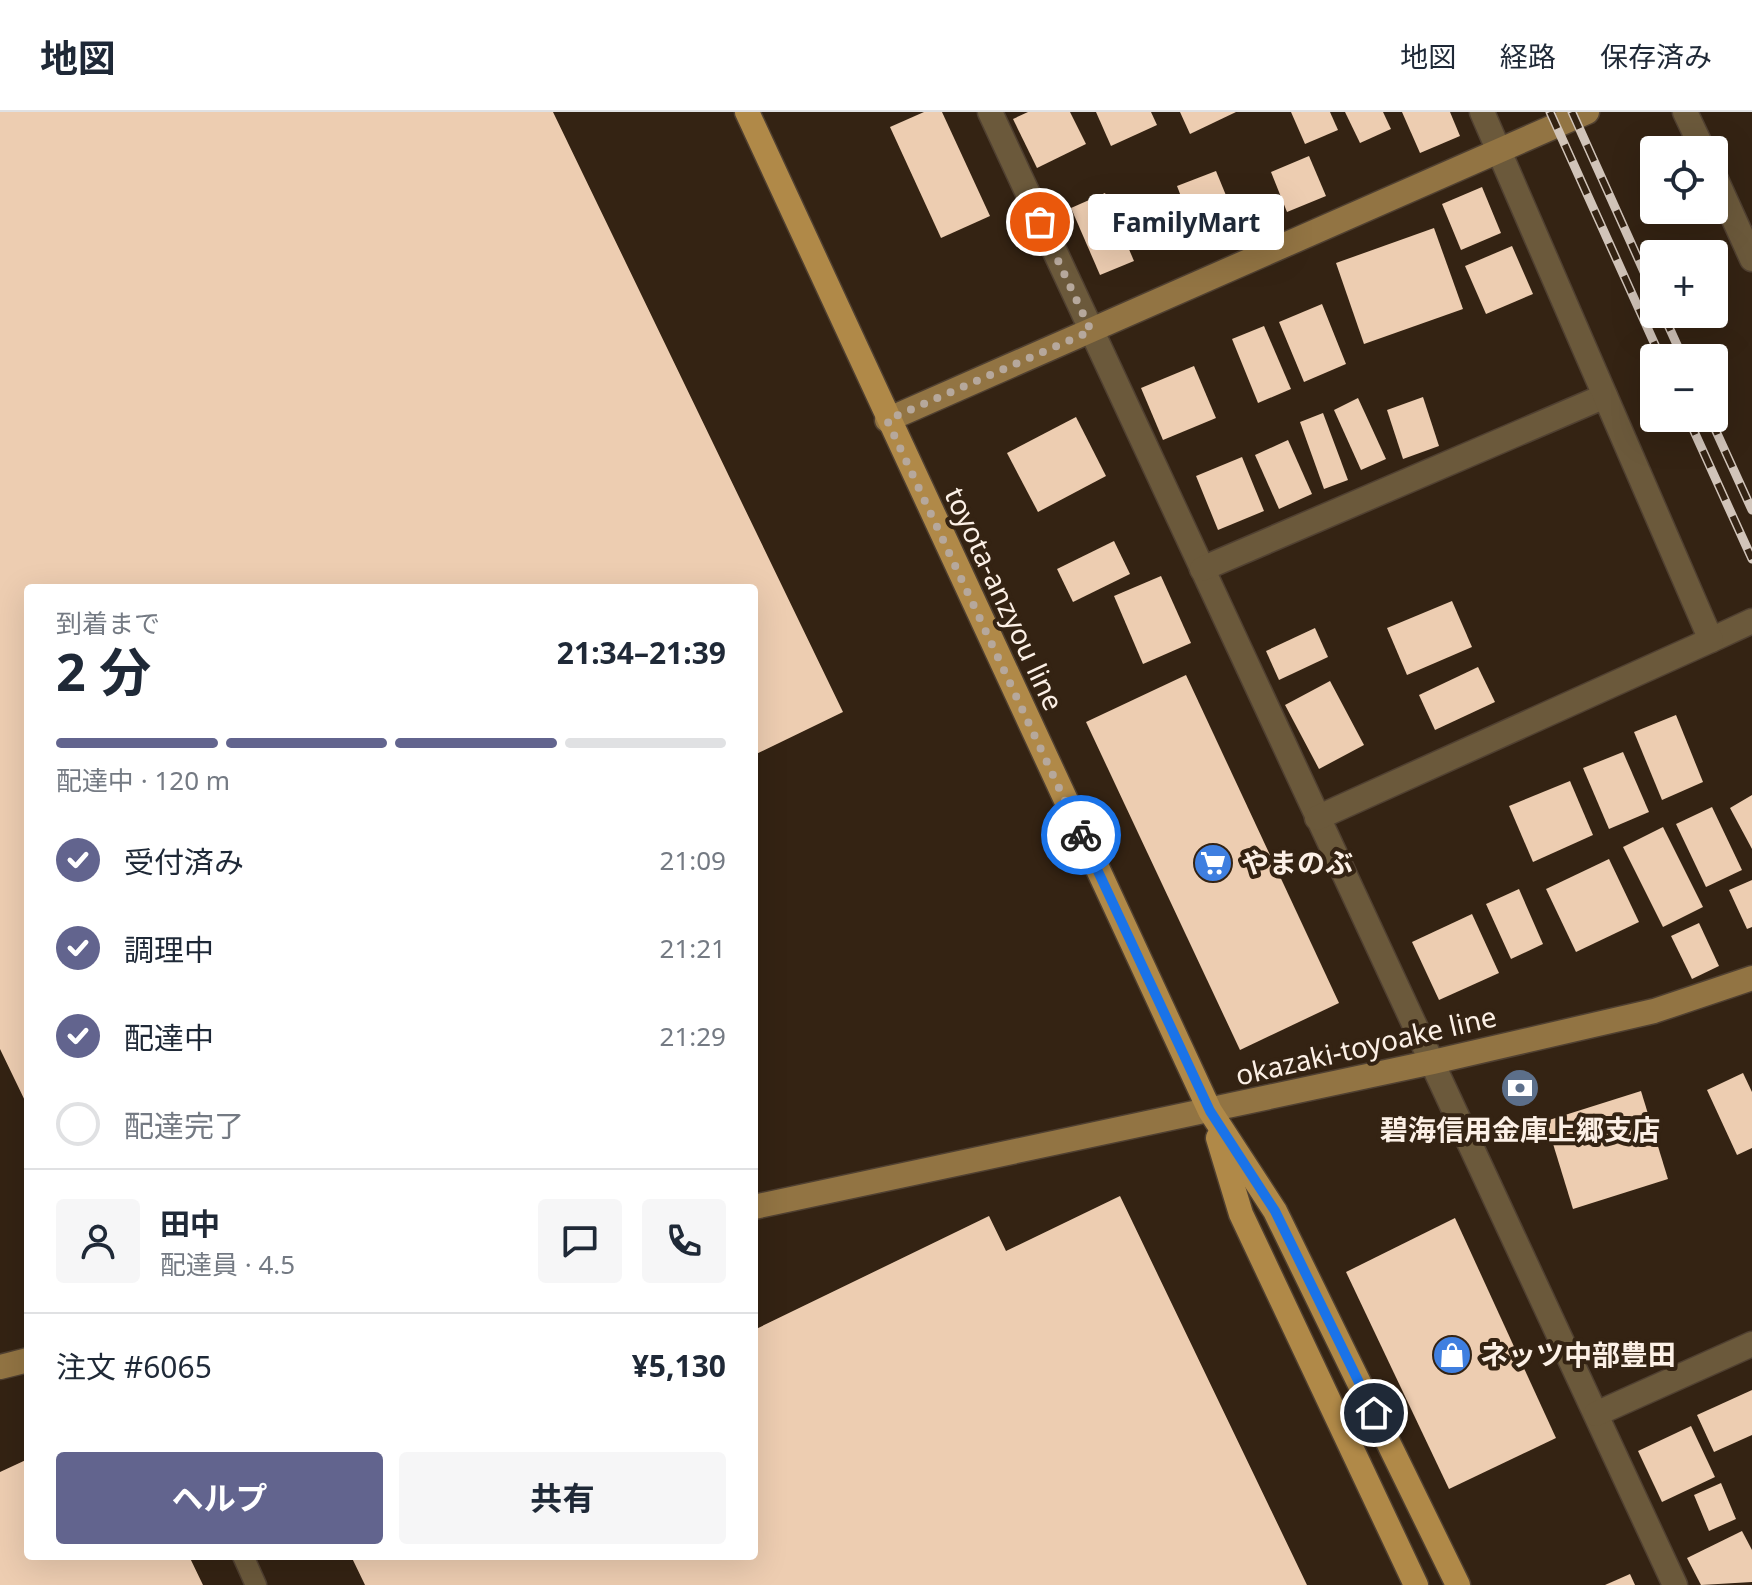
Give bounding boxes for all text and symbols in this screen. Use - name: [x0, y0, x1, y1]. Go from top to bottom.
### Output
- text: 地図: [40, 31, 116, 83]
- text: 地図: [1400, 37, 1456, 75]
- text: 経路: [1500, 37, 1556, 75]
- text: 保存済み: [1600, 37, 1712, 75]
- map controls: [1640, 136, 1728, 432]
- button: locate: [1640, 136, 1728, 224]
- pin: [1006, 188, 1074, 256]
- callout: FamilyMart: [1088, 194, 1284, 250]
- icon: bag: [1018, 200, 1062, 244]
- text: FamilyMart: [1112, 204, 1260, 240]
- button: +: [1640, 240, 1728, 328]
- button: −: [1640, 344, 1728, 432]
- street label: toyota-anzyou line: [937, 481, 1073, 716]
- text: 到着まで: [56, 605, 160, 641]
- text: 21:34–21:39: [557, 632, 726, 673]
- text: 2 分: [56, 635, 151, 706]
- text: 配達中 · 120 m: [56, 762, 230, 798]
- courier: [1041, 795, 1121, 875]
- icon: bike: [1059, 813, 1103, 857]
- icon: check: [56, 838, 100, 882]
- text: 受付済み: [124, 841, 244, 882]
- text: 21:09: [660, 842, 726, 878]
- supermarket icon: やまのぶ: [1192, 842, 1234, 884]
- place label: やまのぶ: [1241, 843, 1353, 881]
- icon: check: [56, 926, 100, 970]
- text: 調理中: [124, 929, 214, 970]
- text: 21:21: [660, 930, 726, 966]
- street label: okazaki-toyoake line: [1232, 997, 1500, 1094]
- icon: check: [56, 1014, 100, 1058]
- text: 配達中: [124, 1017, 214, 1058]
- text: 21:29: [660, 1018, 726, 1054]
- bank icon: 碧海信用金庫上郷支店: [1499, 1067, 1541, 1109]
- text: 配達完了: [124, 1105, 244, 1146]
- place label: 碧海信用金庫上郷支店: [1380, 1110, 1660, 1148]
- button: person: [56, 1199, 140, 1283]
- button: chat: [538, 1199, 622, 1283]
- button: phone: [642, 1199, 726, 1283]
- text: 田中: [160, 1203, 220, 1244]
- text: 配達員 · 4.5: [160, 1246, 295, 1282]
- shop icon: ネッツ中部豊田: [1431, 1334, 1473, 1376]
- place label: ネッツ中部豊田: [1480, 1335, 1676, 1373]
- text: ¥5,130: [632, 1345, 726, 1386]
- text: 注文 #6065: [56, 1346, 212, 1387]
- pin: [1340, 1379, 1408, 1447]
- icon: home: [1352, 1391, 1396, 1435]
- button: ヘルプ: [56, 1452, 383, 1544]
- button: 共有: [399, 1452, 726, 1544]

